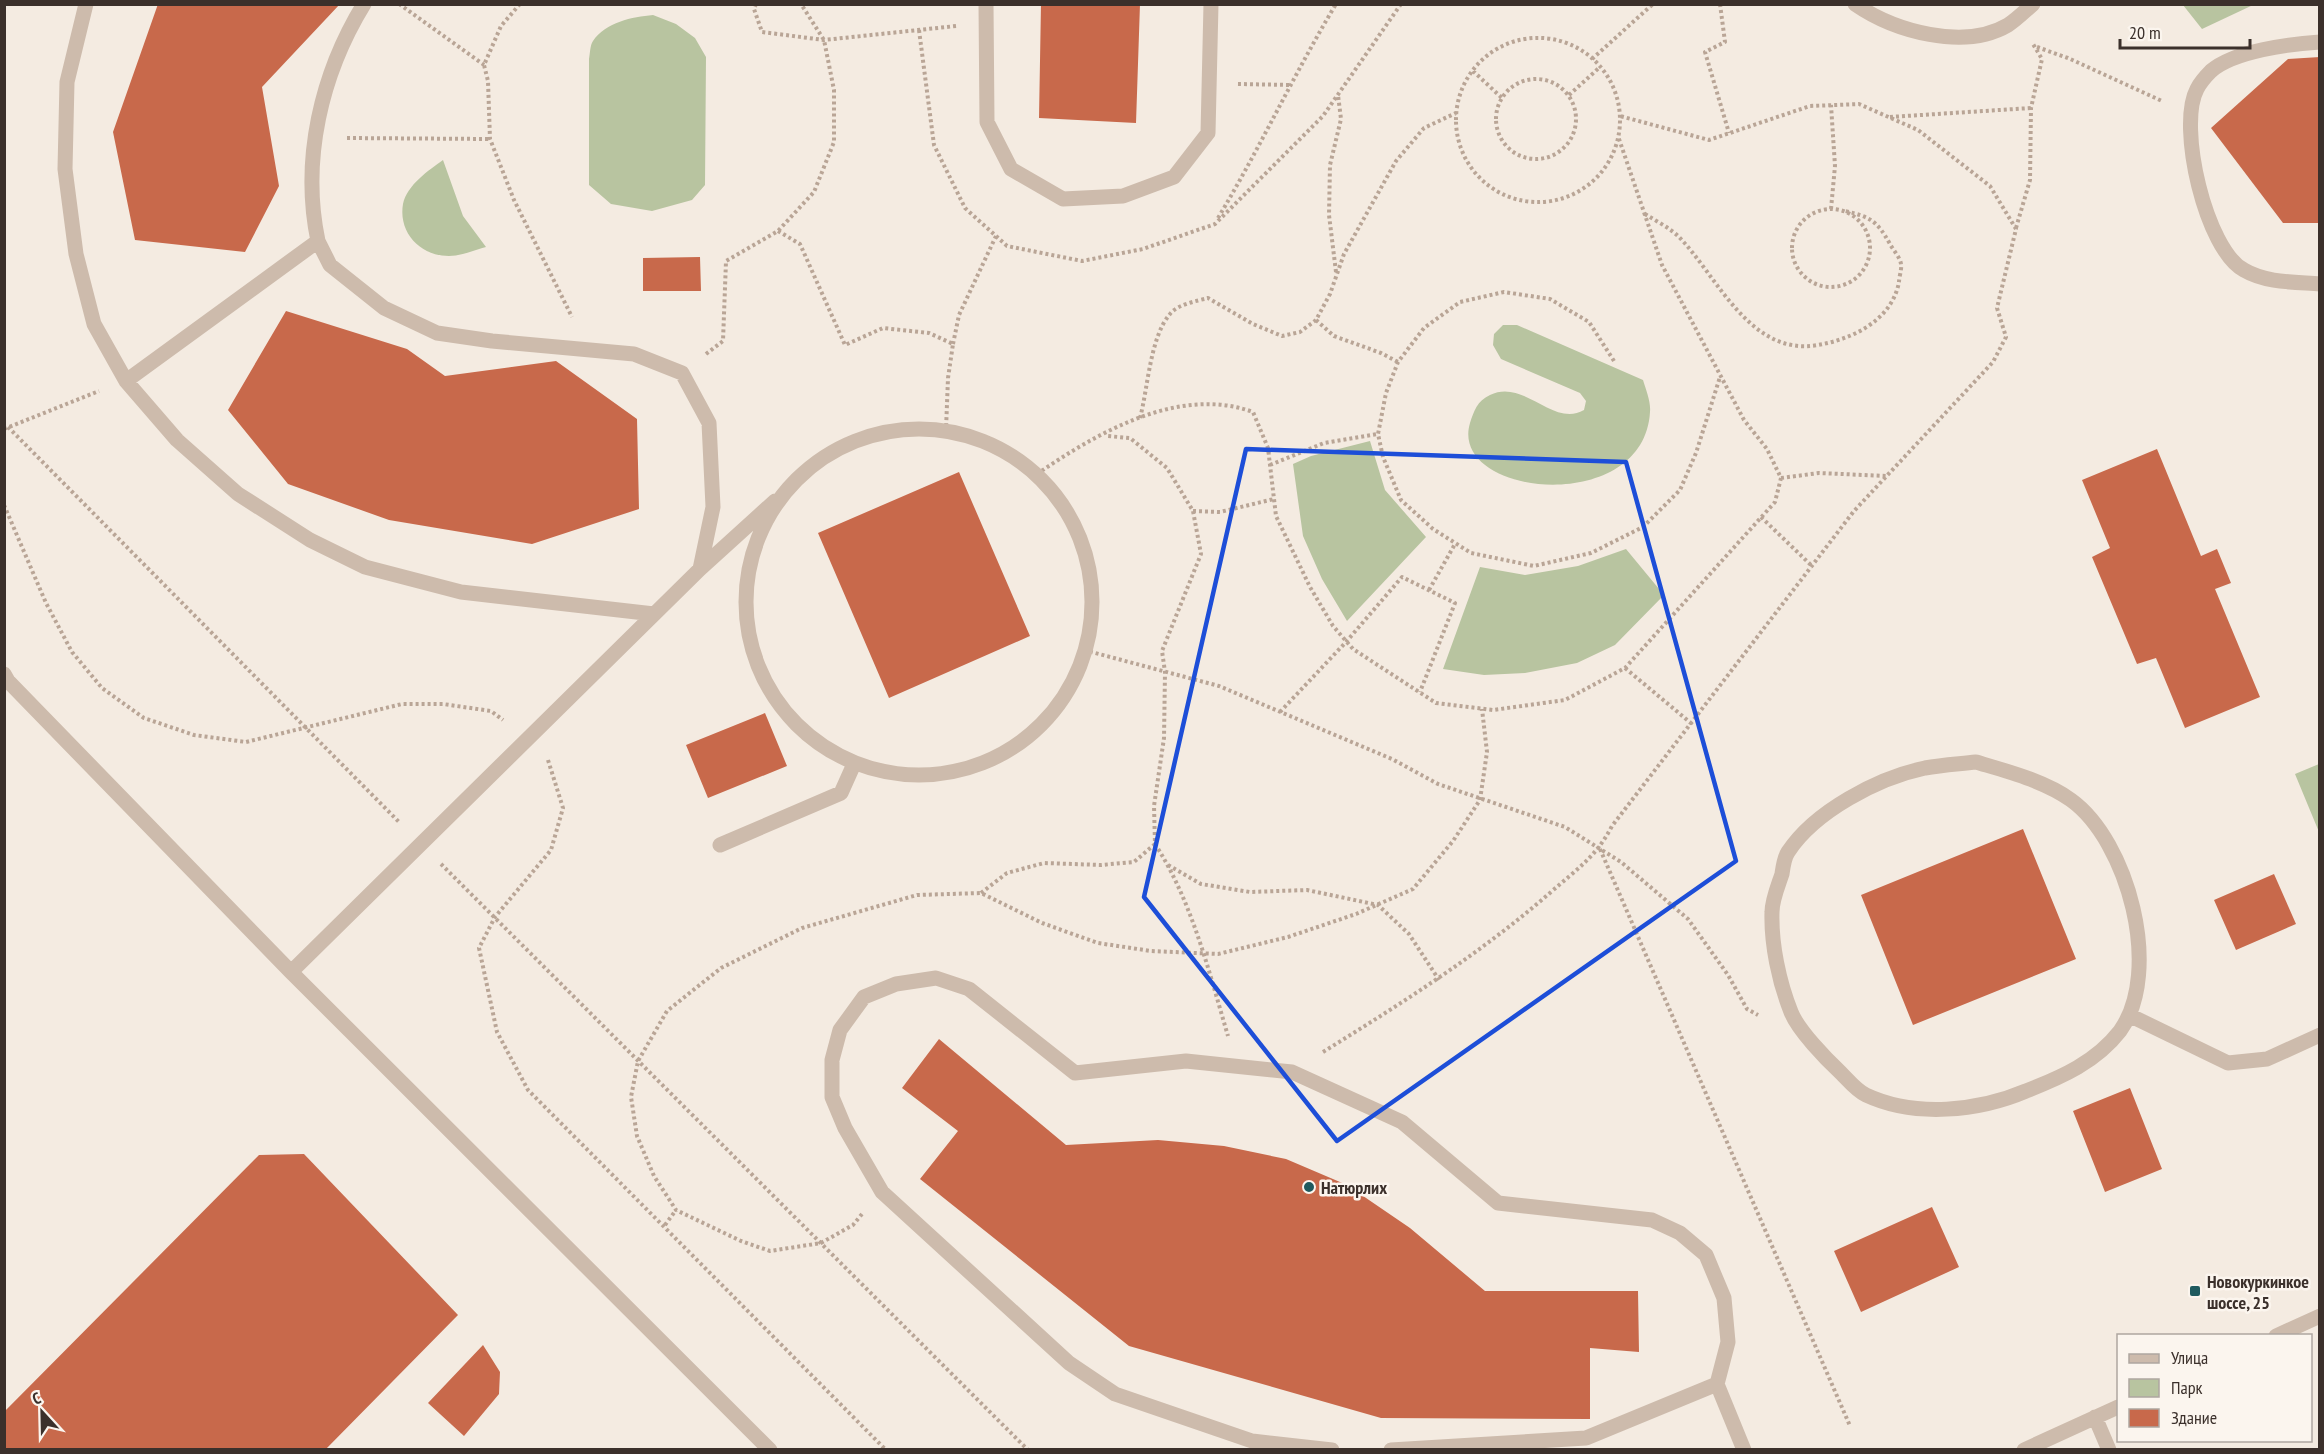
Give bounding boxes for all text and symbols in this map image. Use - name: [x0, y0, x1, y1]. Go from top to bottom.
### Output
- scale bar: [2120, 12, 2250, 50]
- text: 20 m: [2129, 21, 2161, 44]
- place label: Натюрлих: [1321, 1176, 1387, 1199]
- marker: Натюрлих: [1302, 1180, 1316, 1194]
- place label: Новокуркинкое шоссе, 25: [2207, 1270, 2309, 1314]
- marker: Новокуркинкое шоссе, 25: [2188, 1284, 2202, 1298]
- legend: [2117, 1334, 2312, 1442]
- text: Улица: [2171, 1346, 2208, 1369]
- text: Парк: [2171, 1376, 2202, 1399]
- north arrow: [12, 1382, 72, 1442]
- text: С: [29, 1387, 44, 1409]
- text: Здание: [2171, 1406, 2217, 1429]

